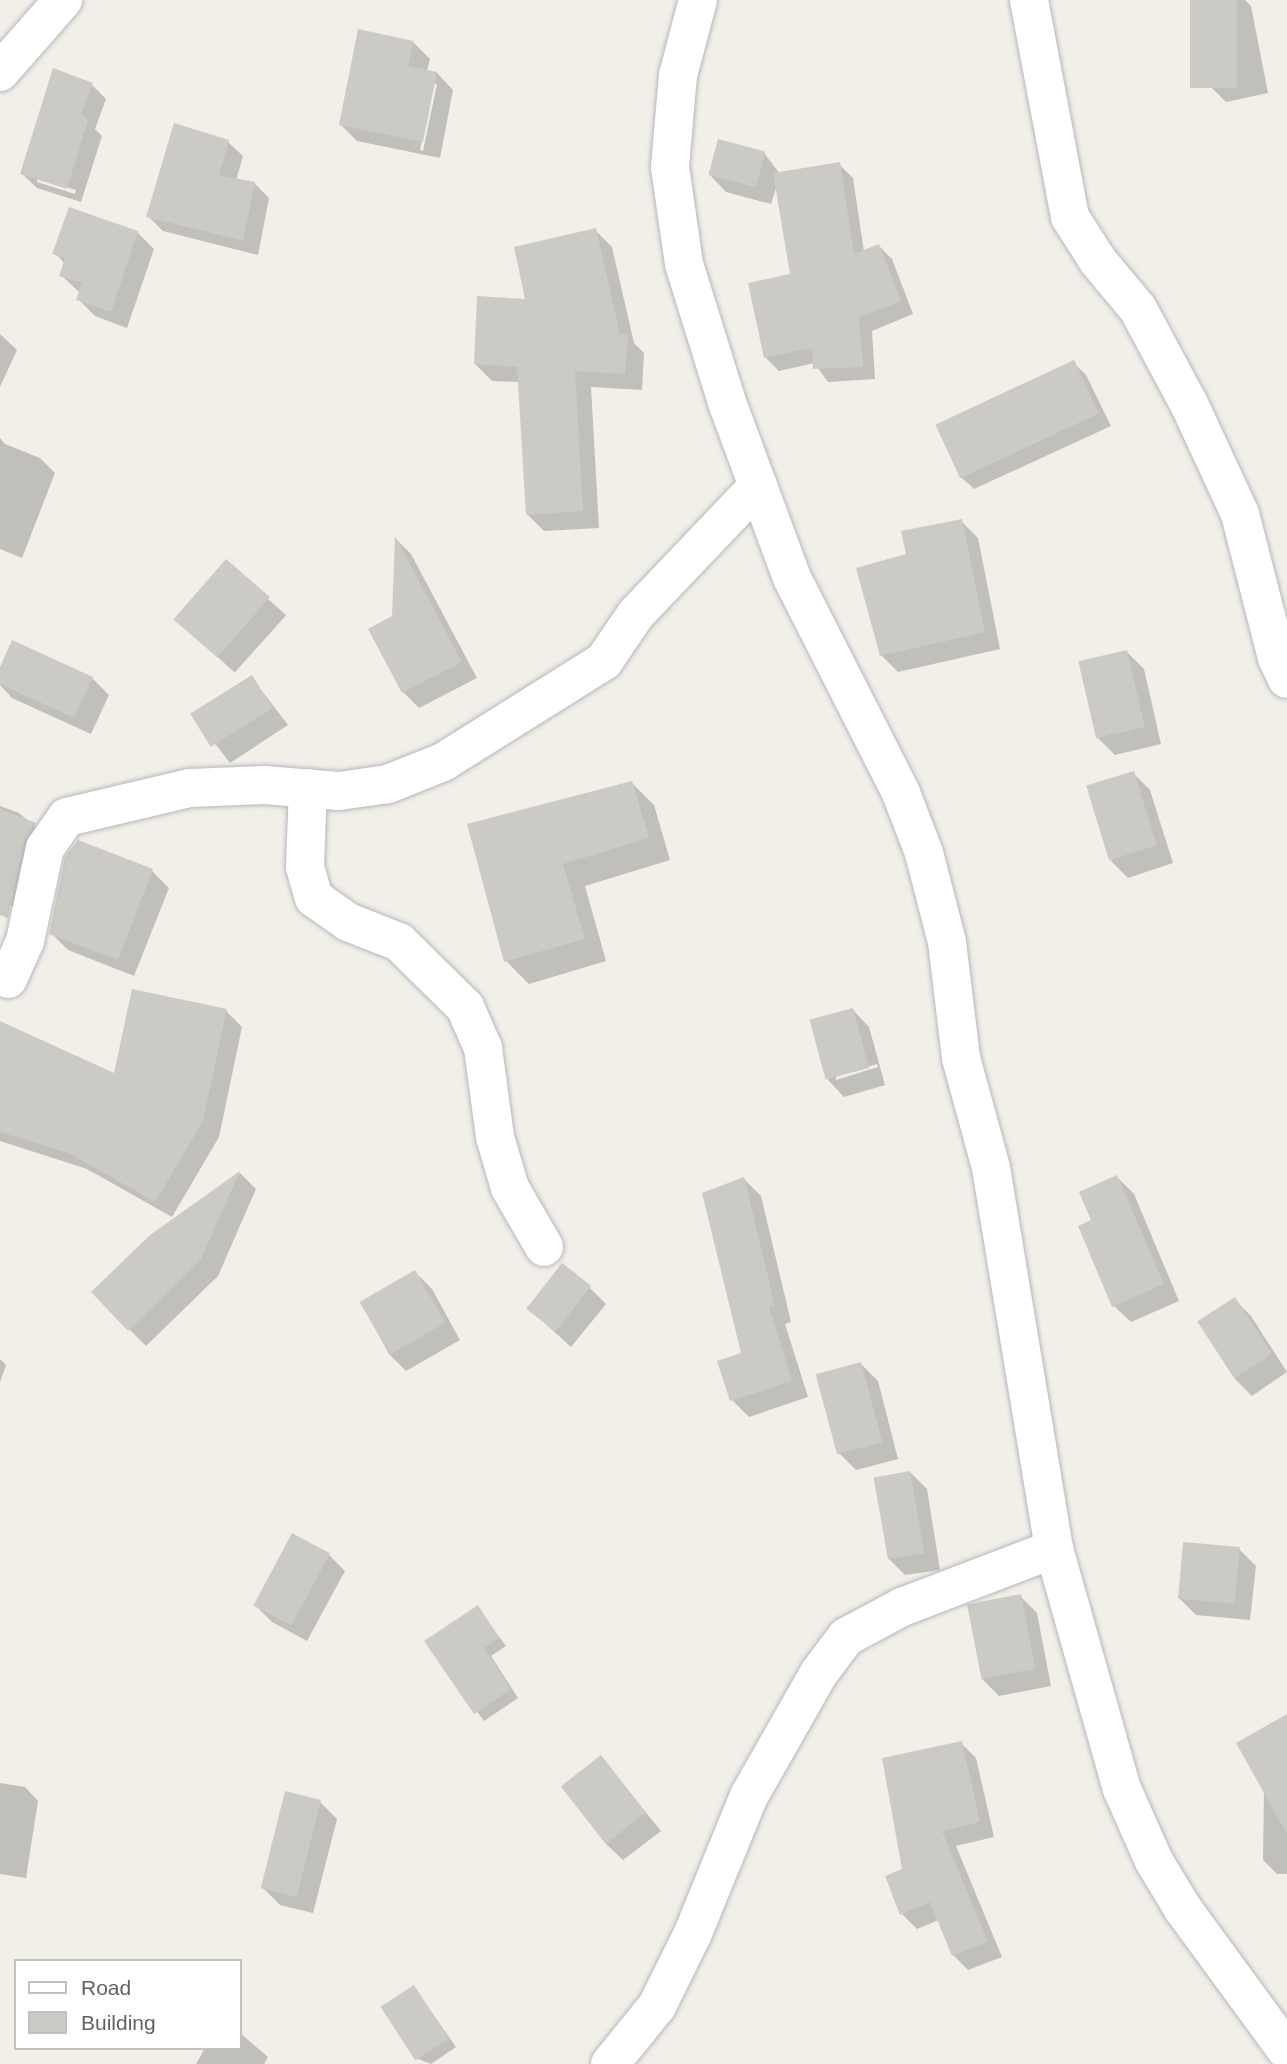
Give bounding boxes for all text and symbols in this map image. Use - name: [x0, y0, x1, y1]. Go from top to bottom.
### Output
- legend: [14, 1959, 242, 2050]
- text: Road: [81, 1976, 131, 1999]
- text: Building: [81, 2011, 156, 2034]

